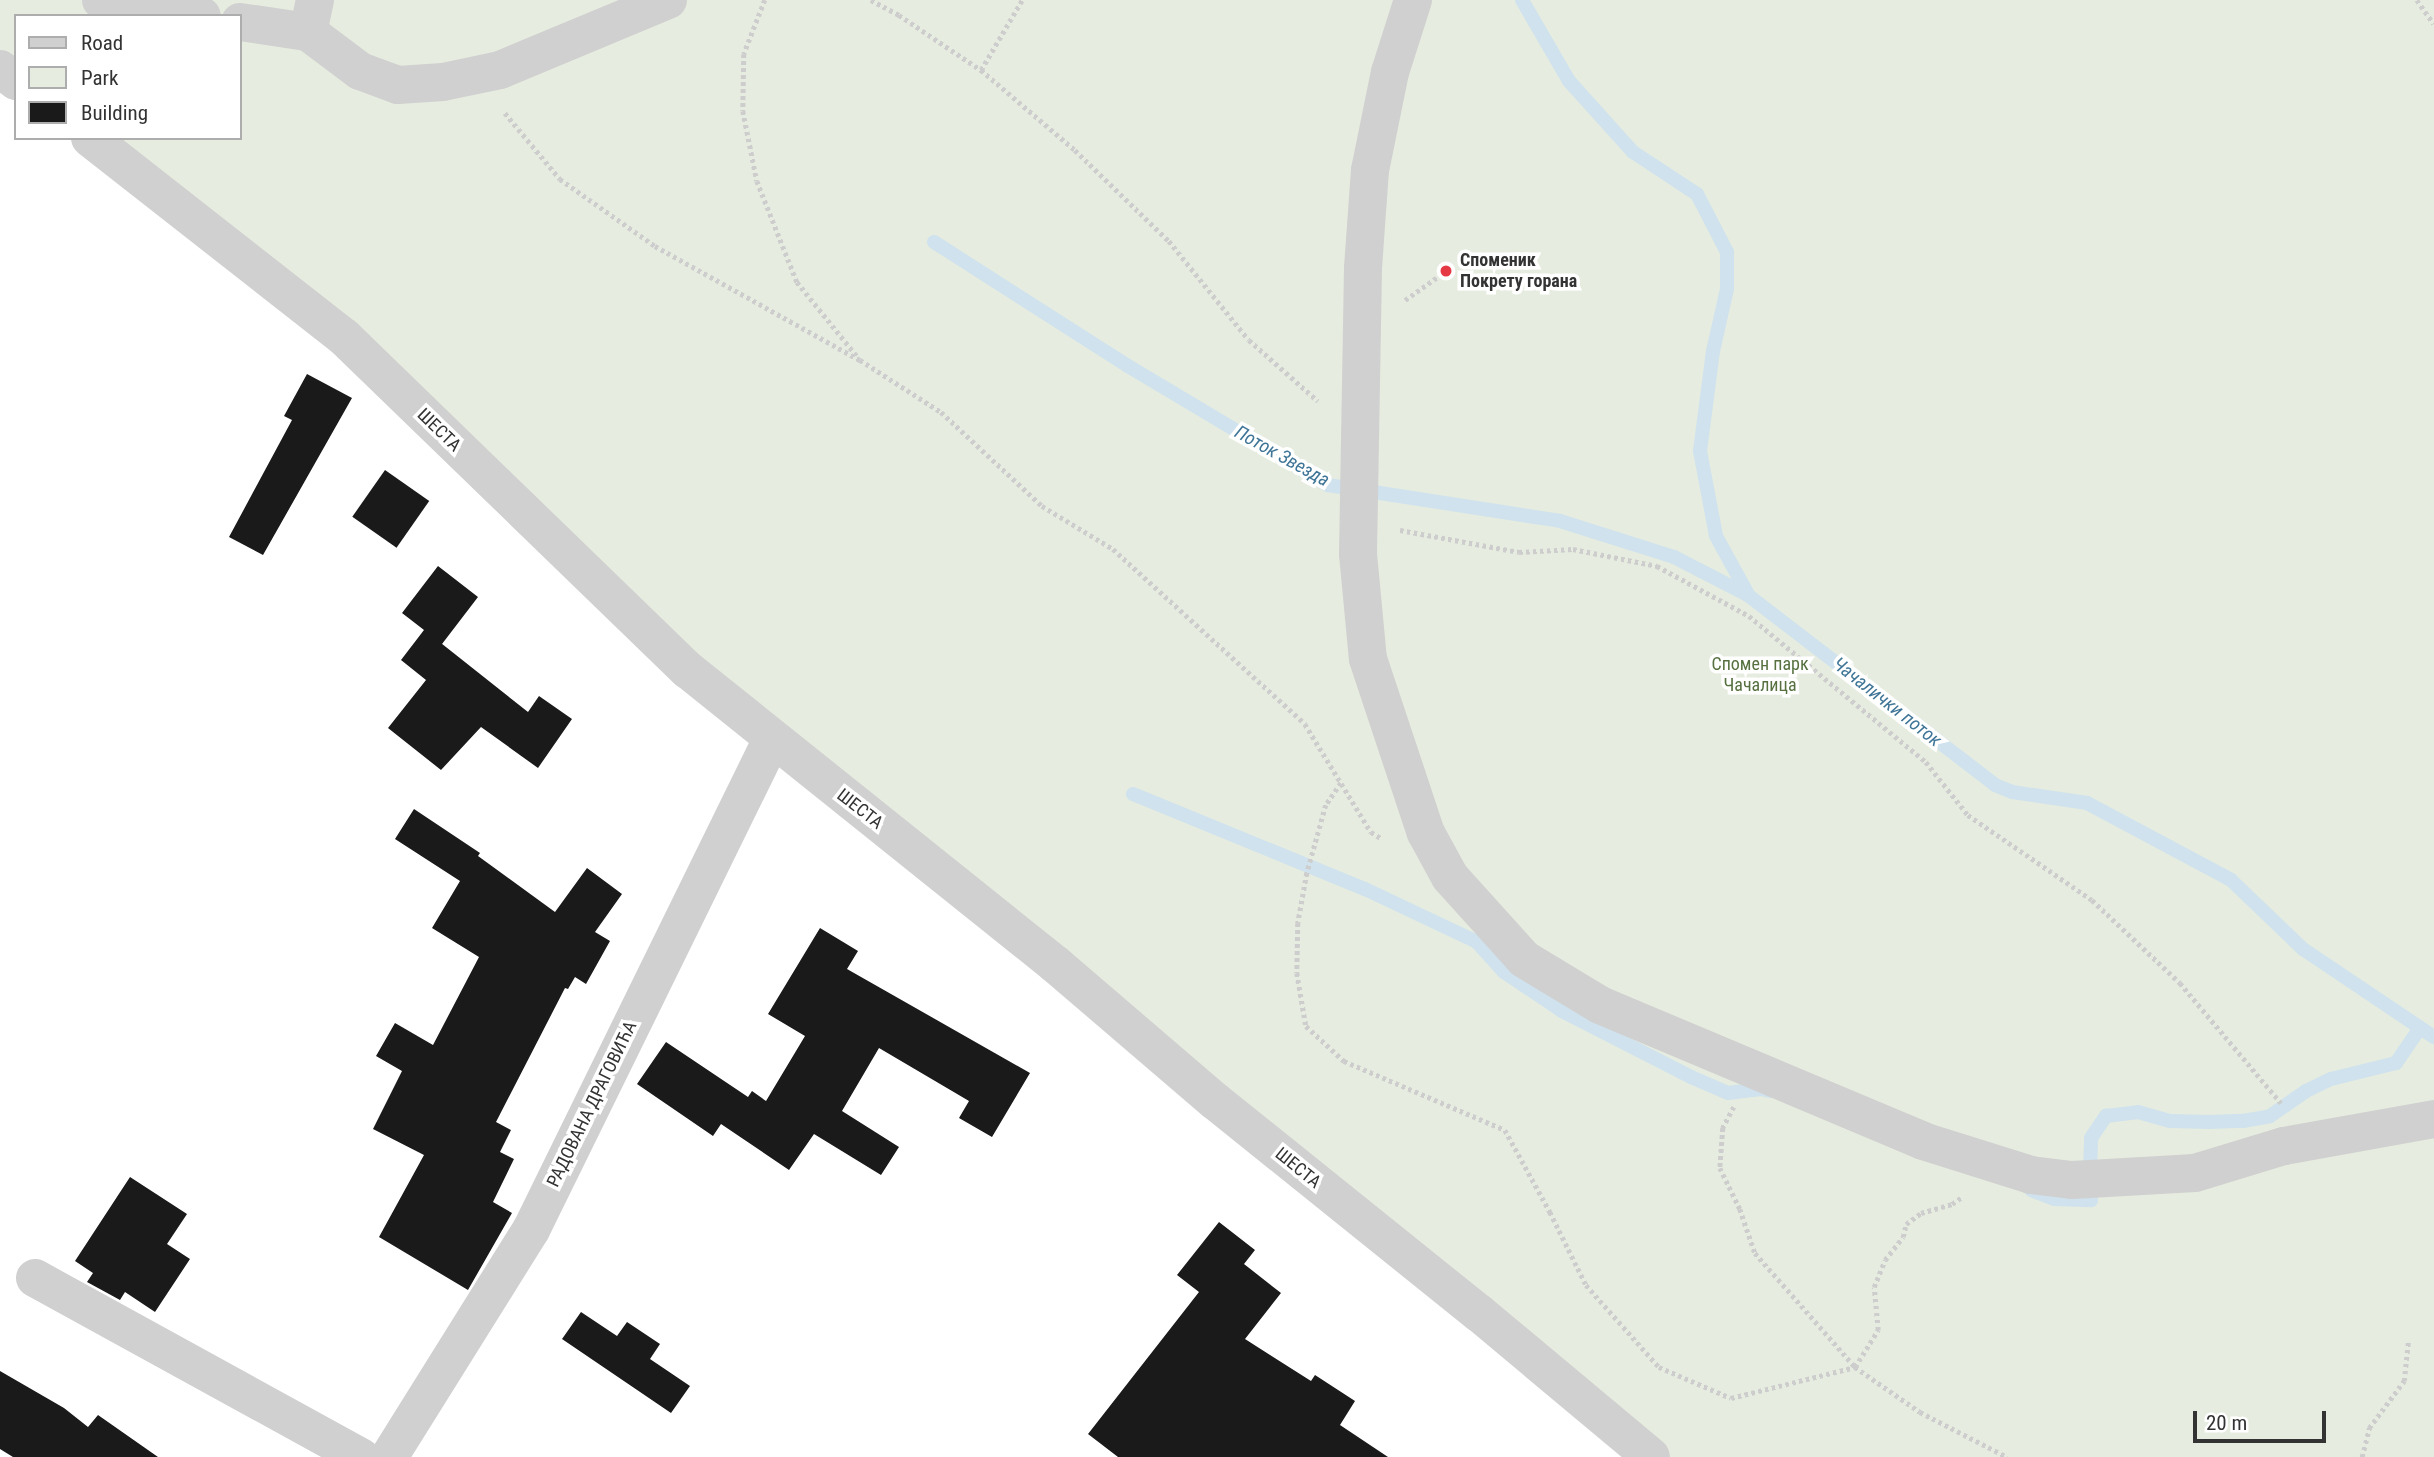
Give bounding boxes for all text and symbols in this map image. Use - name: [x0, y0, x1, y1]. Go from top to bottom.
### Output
- legend: [14, 14, 242, 140]
- text: Road: [81, 31, 123, 55]
- text: Park: [81, 66, 118, 90]
- text: Building: [81, 101, 148, 125]
- place label: Споменик Покрету горана: [1460, 250, 1577, 292]
- marker: Споменик Покрету горана: [1438, 263, 1454, 279]
- street label: ШЕСТА: [413, 404, 465, 456]
- water label: Поток Звезда: [1231, 421, 1333, 491]
- water label: Чачалички поток: [1828, 652, 1946, 752]
- park label: Спомен парк Чачалица: [1711, 654, 1809, 696]
- street label: ШЕСТА: [833, 784, 887, 834]
- street label: РАДОВАНА ДРАГОВИЋА: [542, 1018, 642, 1190]
- street label: ШЕСТА: [1271, 1143, 1325, 1193]
- scale bar: [2196, 1398, 2329, 1442]
- text: 20 m: [2206, 1411, 2247, 1435]

